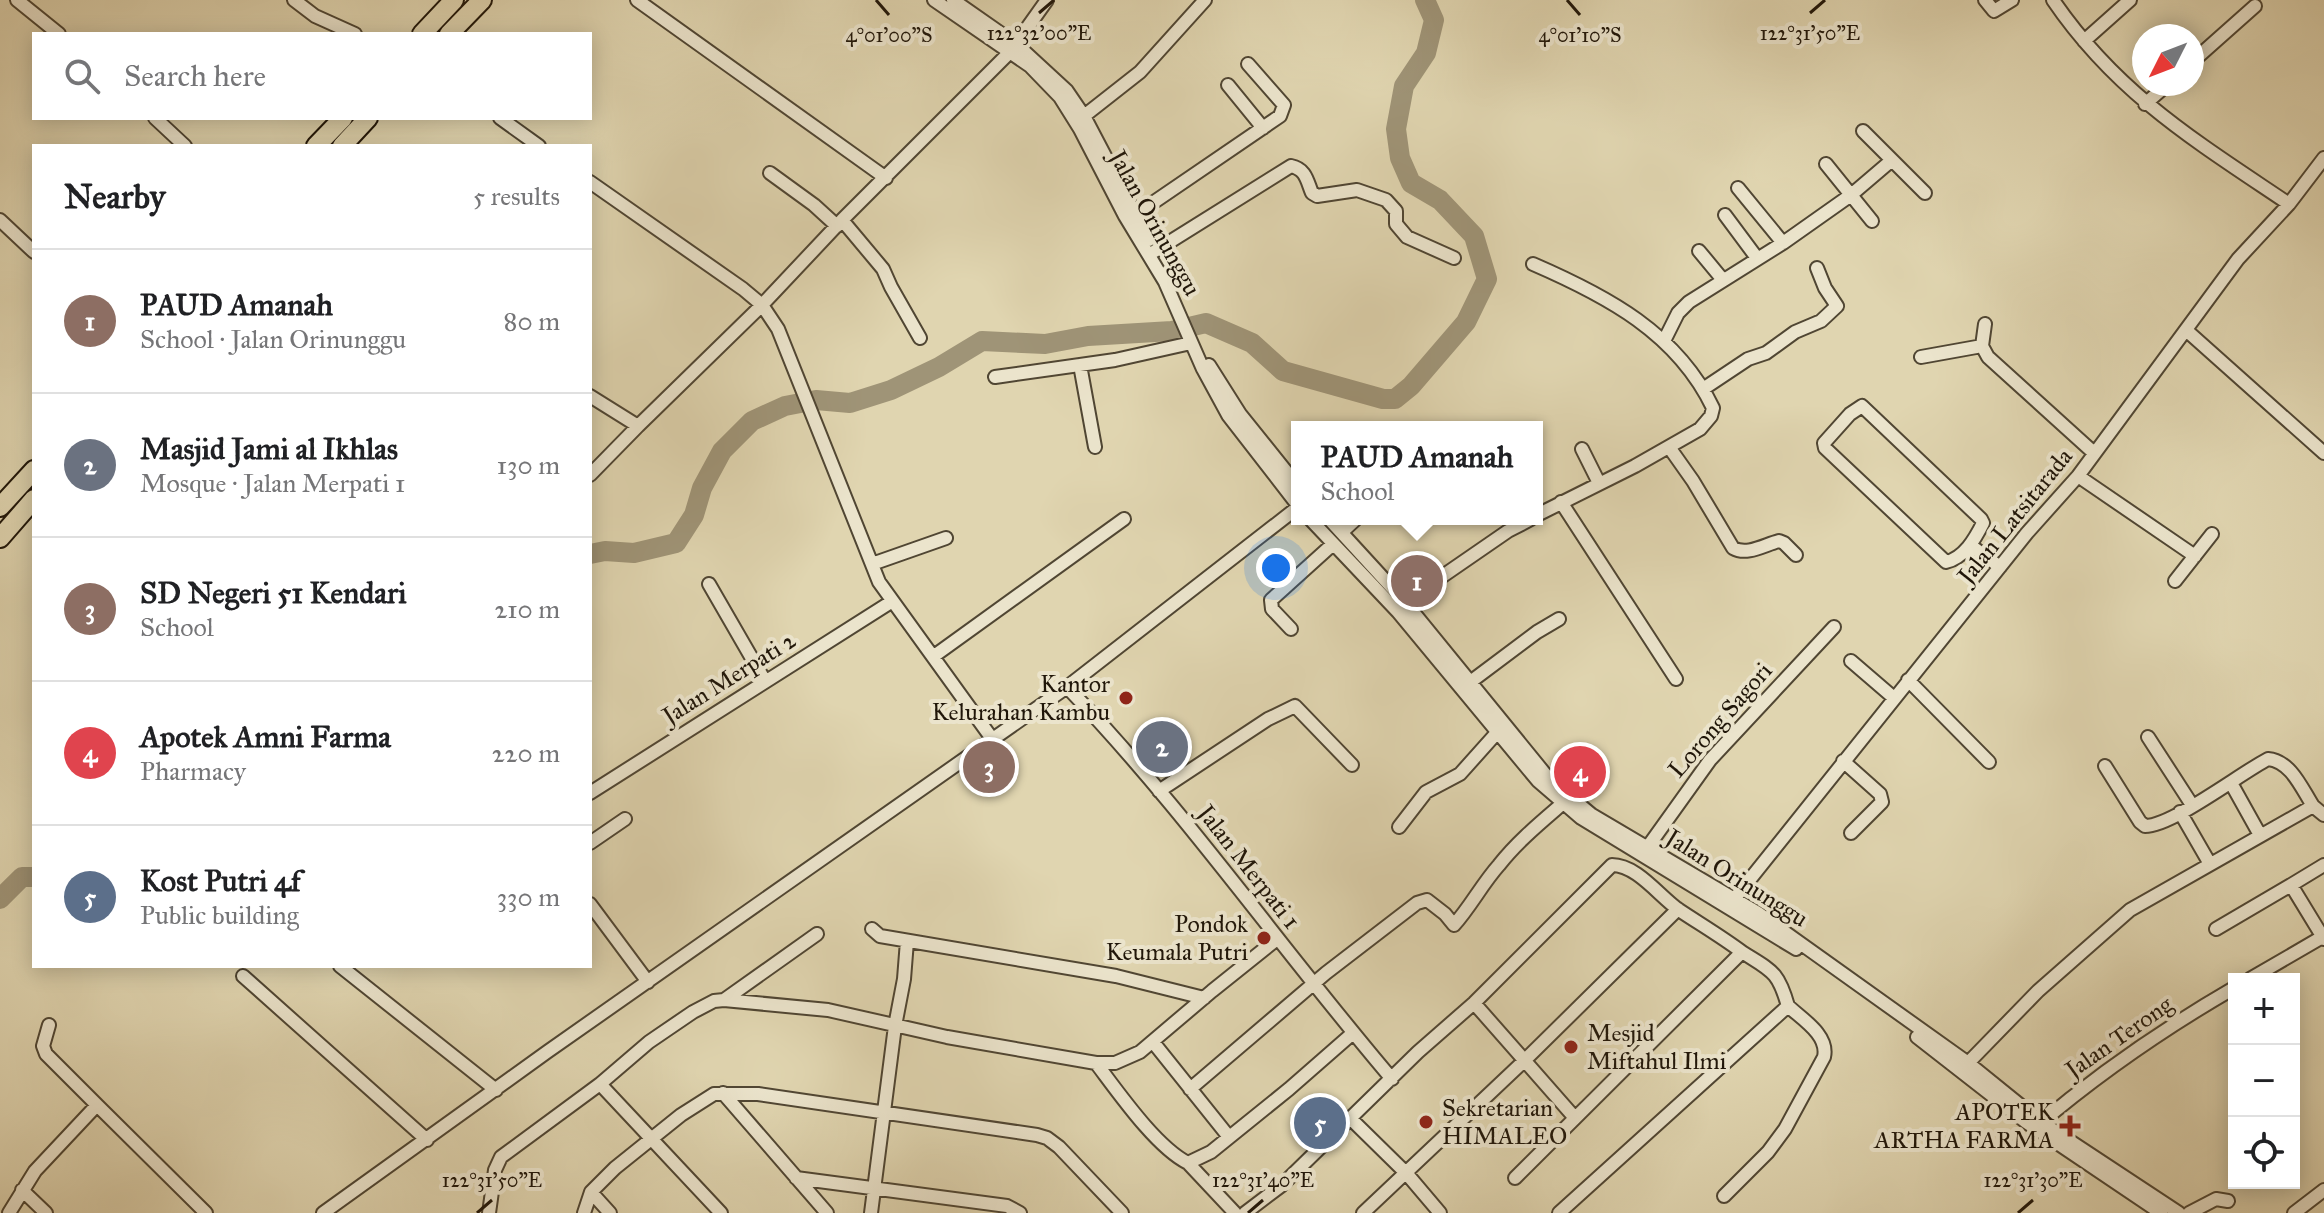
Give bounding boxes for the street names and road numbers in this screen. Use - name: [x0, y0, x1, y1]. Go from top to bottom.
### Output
- street label: Jalan Orinunggu: [1101, 142, 1207, 301]
- street label: Jalan Latsitarada: [1949, 442, 2079, 592]
- street label: Jalan Merpati 2: [654, 625, 801, 733]
- street label: Lorong Sagori: [1662, 656, 1779, 784]
- street label: Jalan Merpati 1: [1189, 797, 1307, 935]
- street label: Jalan Orinunggu: [1658, 821, 1814, 934]
- street label: Jalan Terong: [2057, 989, 2179, 1087]

